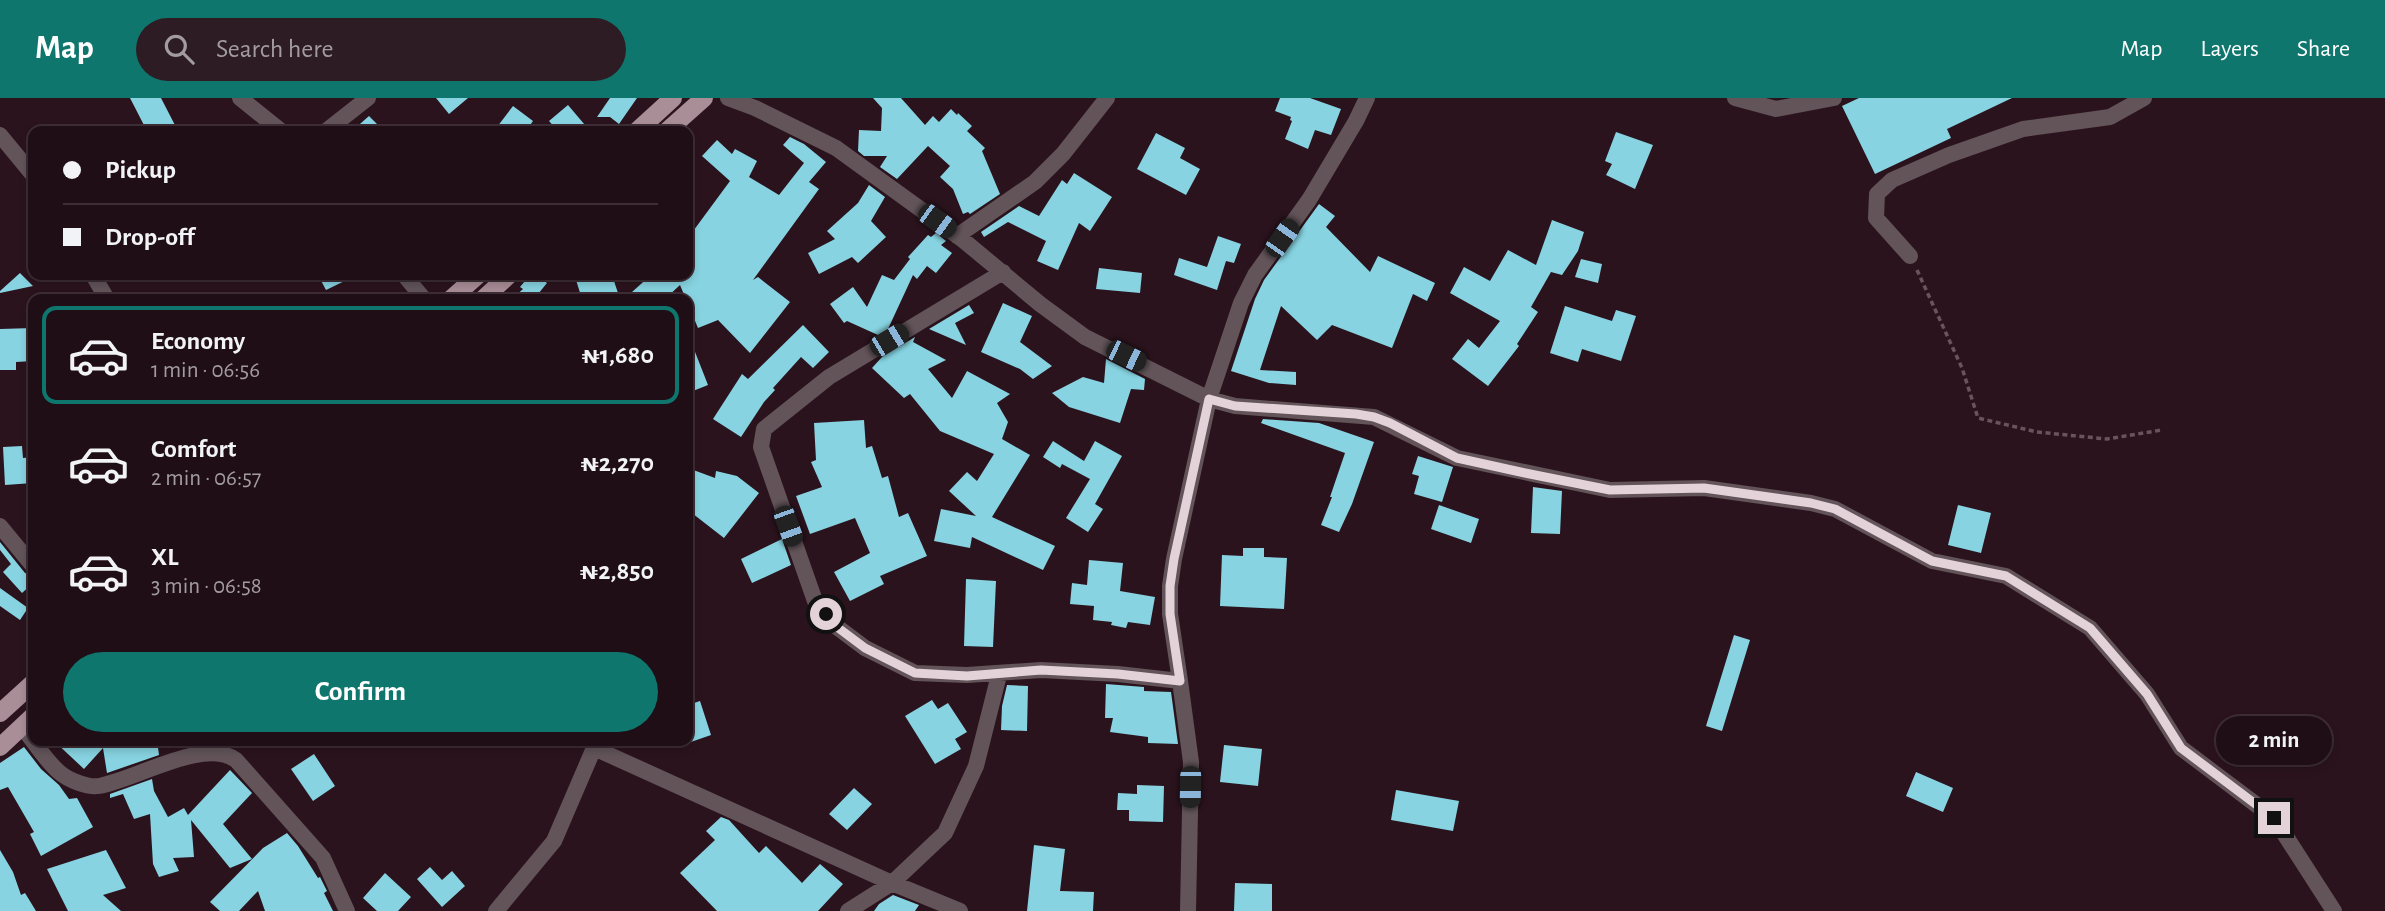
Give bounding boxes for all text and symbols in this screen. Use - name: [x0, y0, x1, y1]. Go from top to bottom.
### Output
- search box: [136, 18, 626, 81]
- icon: search: [160, 30, 198, 68]
- text: Map: [35, 32, 94, 65]
- text: Search here: [216, 36, 334, 62]
- text: Map: [2120, 37, 2162, 61]
- text: Layers: [2200, 37, 2259, 61]
- text: Share: [2297, 37, 2350, 61]
- text: Pickup: [105, 157, 176, 183]
- car: [914, 200, 961, 242]
- car: [1262, 215, 1303, 261]
- text: Drop-off: [105, 224, 194, 250]
- car: [866, 320, 913, 360]
- icon: car: [67, 324, 130, 387]
- text: Economy: [151, 328, 245, 354]
- car: [1103, 337, 1150, 375]
- text: ₦1,680: [581, 342, 654, 368]
- text: 1 min · 06:56: [151, 359, 260, 382]
- icon: car: [67, 432, 130, 495]
- text: Comfort: [151, 436, 236, 462]
- text: ₦2,270: [580, 450, 654, 476]
- text: 2 min · 06:57: [151, 467, 261, 490]
- car: [771, 503, 806, 549]
- icon: car: [67, 540, 130, 603]
- text: XL: [151, 544, 178, 570]
- text: ₦2,850: [580, 558, 654, 584]
- text: 3 min · 06:58: [151, 575, 262, 598]
- route start: [810, 598, 842, 630]
- button: Confirm: [63, 652, 658, 732]
- callout: 2 min: [2216, 716, 2332, 766]
- text: 2 min: [2248, 729, 2300, 752]
- car: [1180, 766, 1201, 808]
- route end: [2258, 802, 2290, 834]

